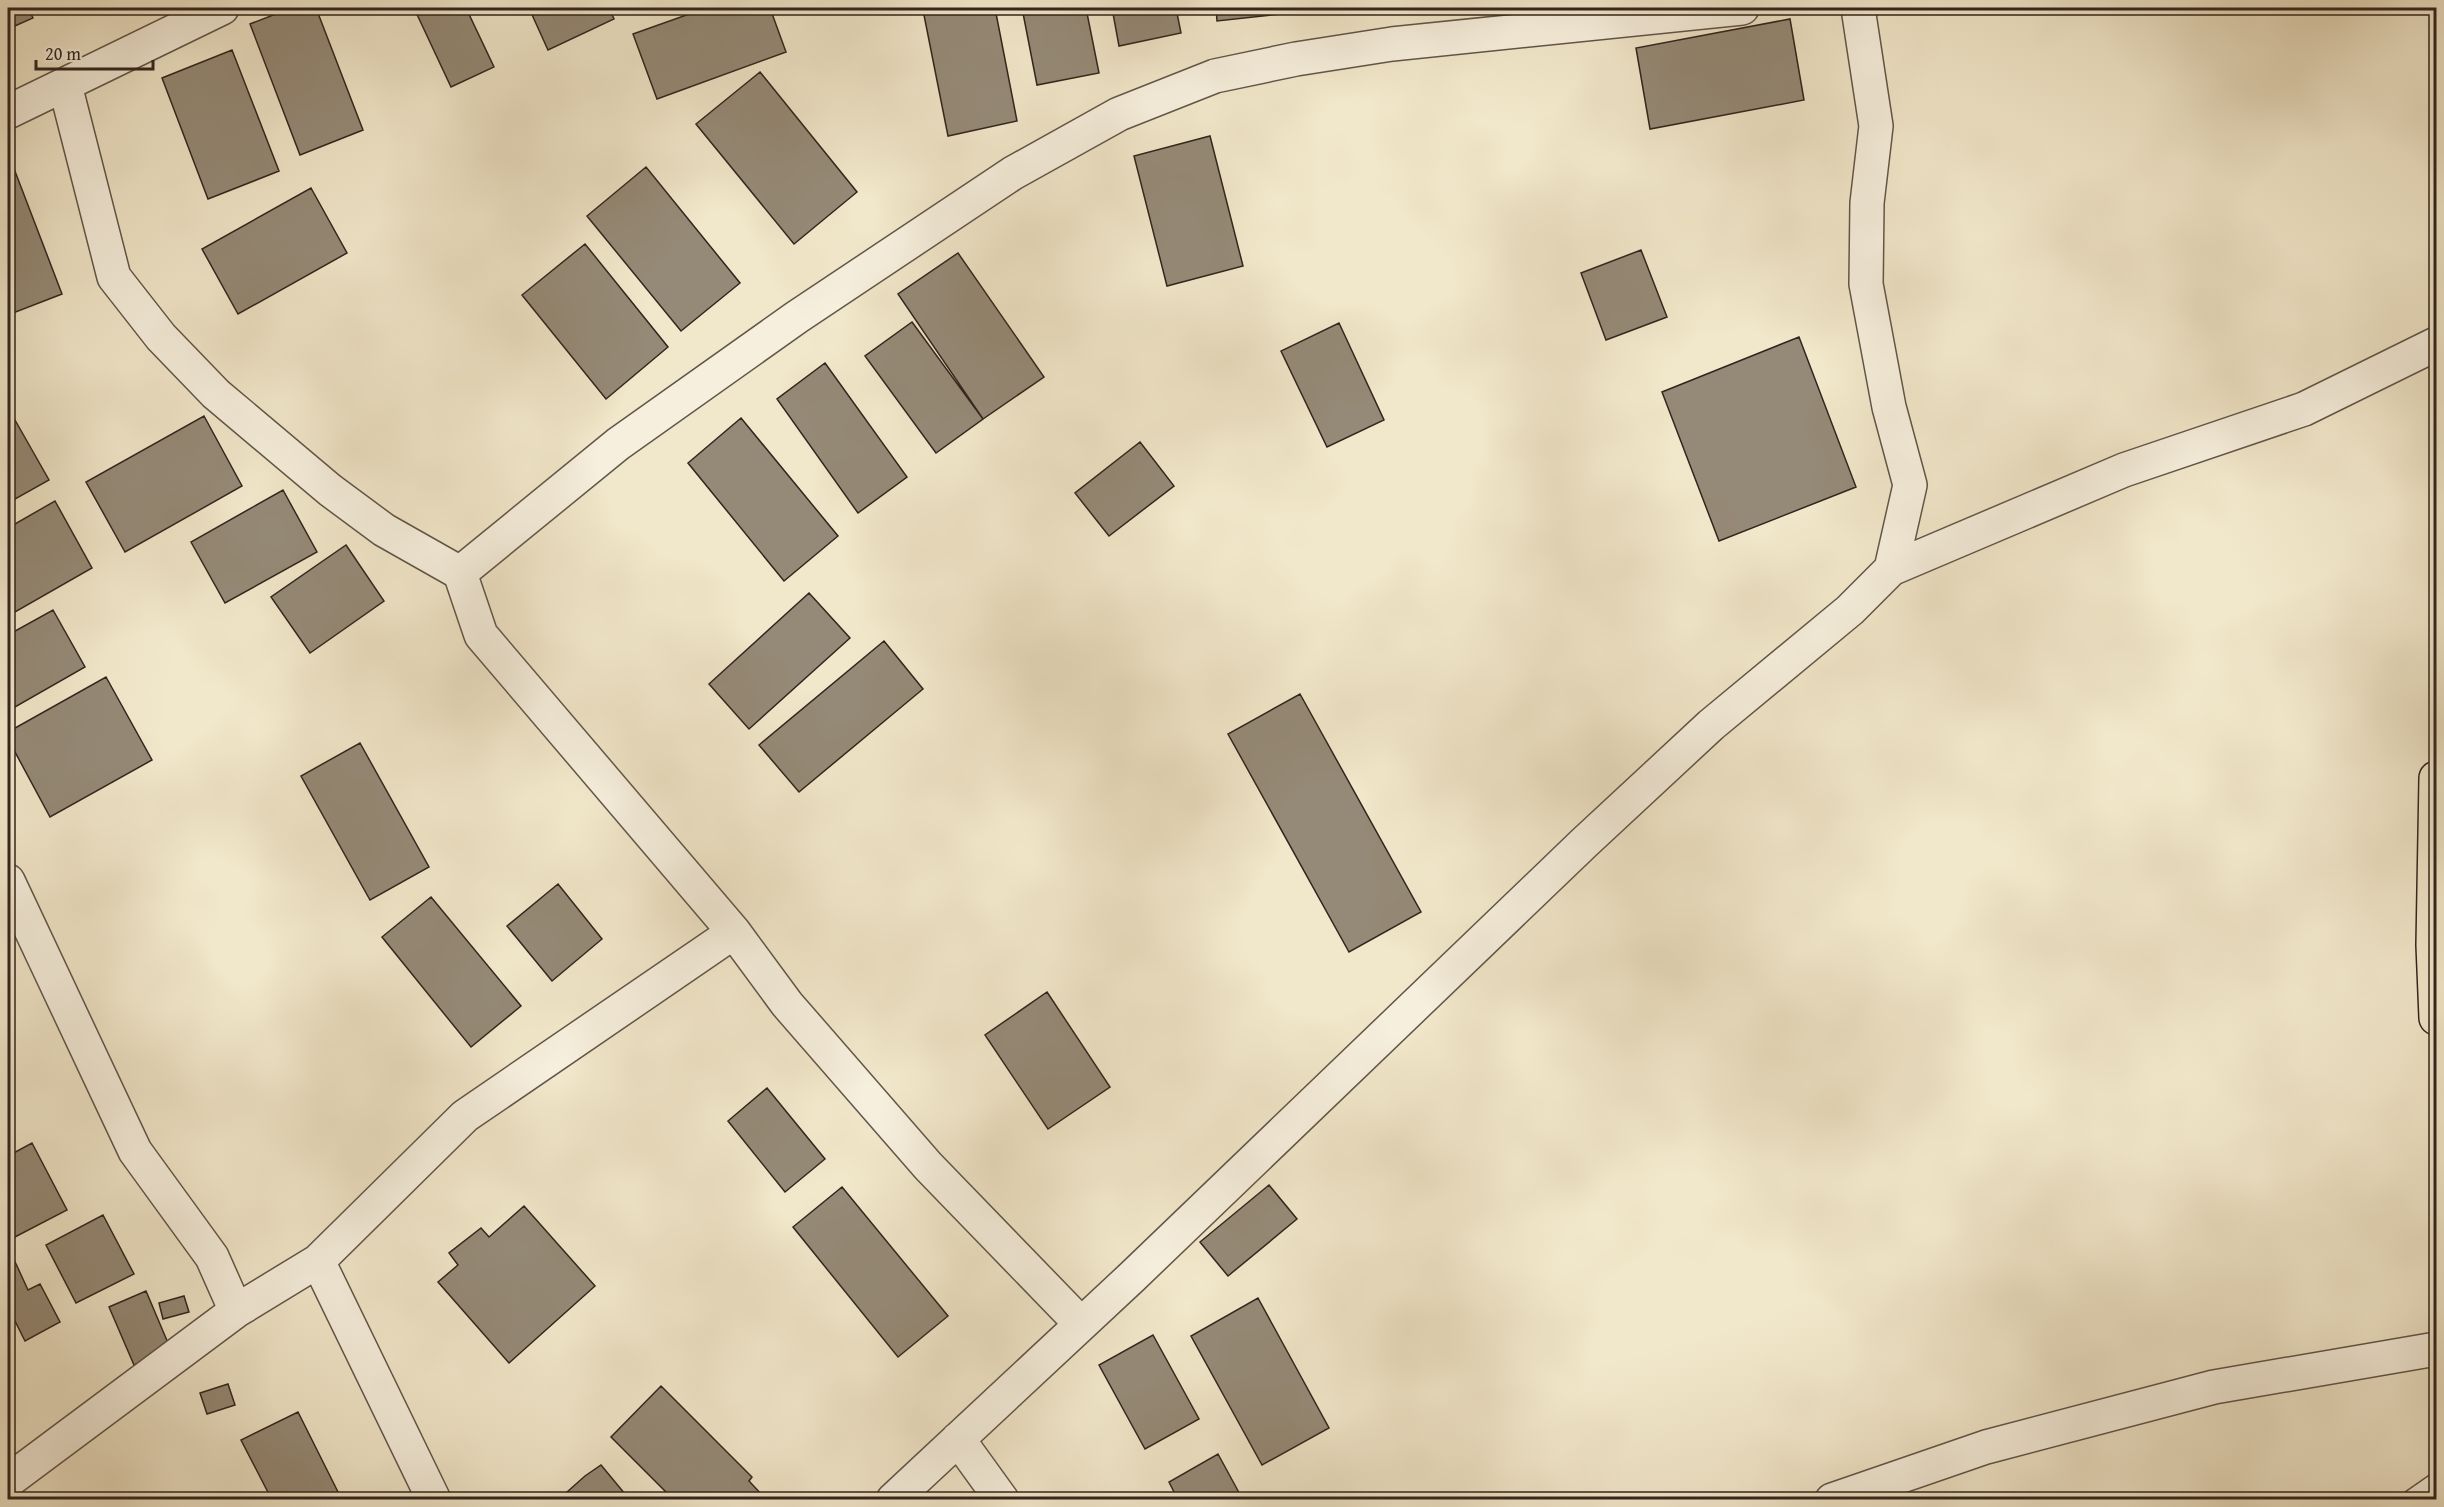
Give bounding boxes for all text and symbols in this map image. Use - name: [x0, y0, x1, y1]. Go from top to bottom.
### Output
- scale bar: [36, 33, 153, 71]
- text: 20 m: [45, 40, 81, 67]

